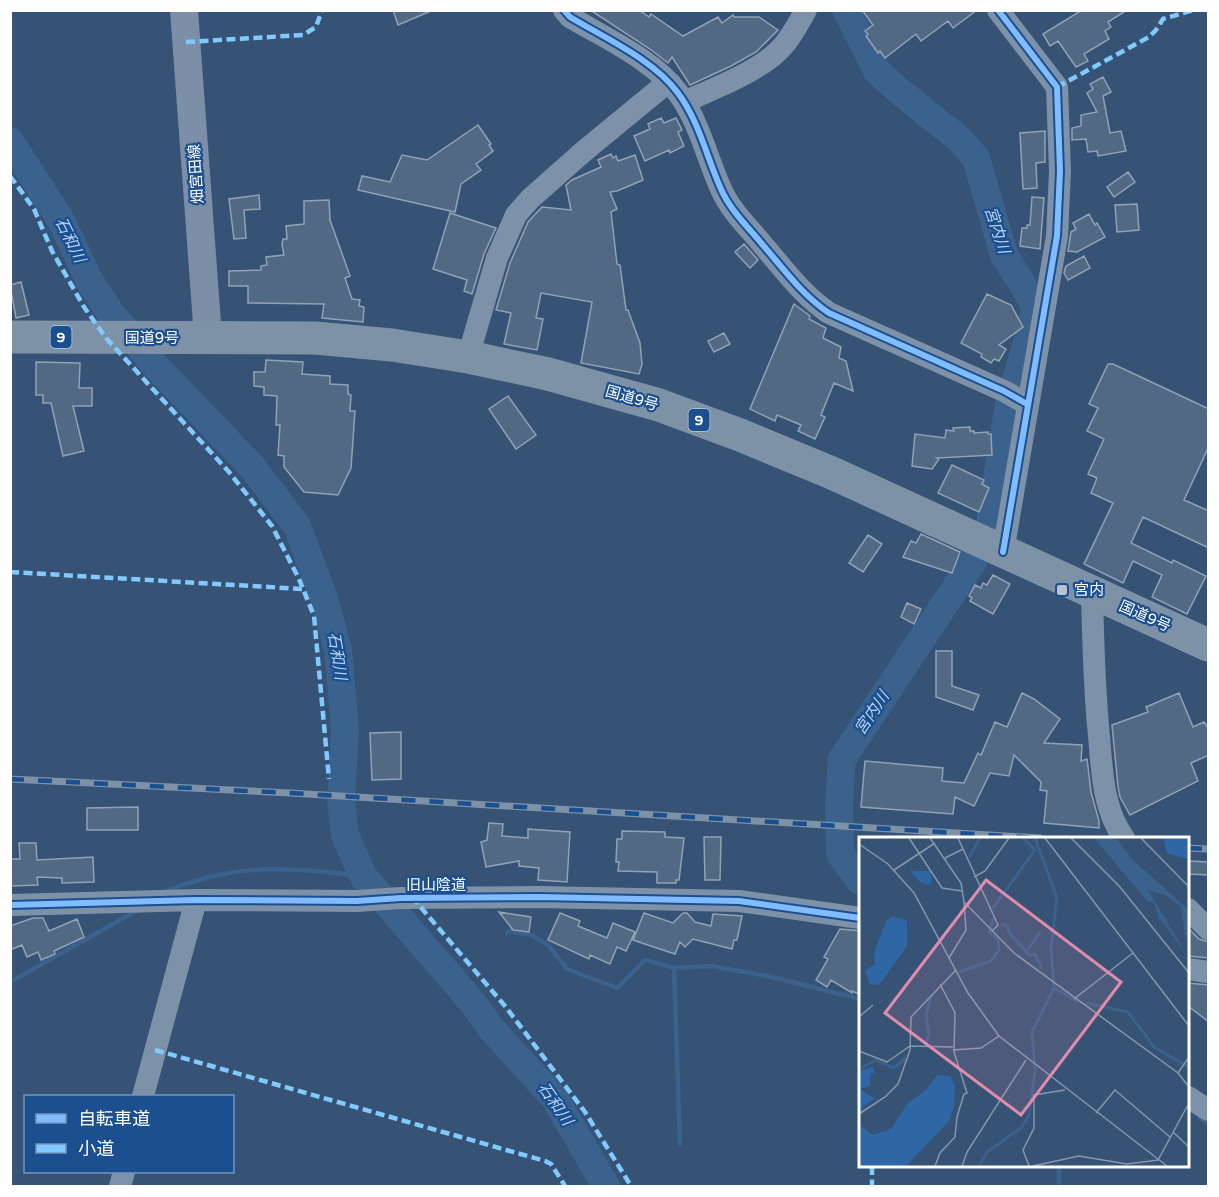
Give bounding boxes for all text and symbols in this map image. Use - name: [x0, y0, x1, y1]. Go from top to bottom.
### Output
- street label: 畑宮田線: [185, 143, 207, 205]
- water label: 宮内川: [980, 204, 1015, 258]
- water label: 石和川: [50, 214, 90, 268]
- road number: 9: [50, 326, 72, 348]
- street label: 国道9号: [125, 329, 179, 347]
- street label: 国道9号: [603, 382, 661, 414]
- road number: 9: [688, 409, 710, 431]
- place label: 宮内: [1074, 581, 1104, 599]
- marker: 宮内: [1055, 583, 1069, 597]
- street label: 国道9号: [1116, 597, 1174, 635]
- water label: 石和川: [323, 631, 351, 683]
- water label: 宮内川: [850, 686, 895, 738]
- inset map: [859, 837, 1189, 1167]
- street label: 旧山陰道: [406, 876, 466, 894]
- water label: 石和川: [533, 1079, 578, 1131]
- legend: [24, 1095, 234, 1173]
- text: 自転車道: [78, 1108, 150, 1130]
- text: 小道: [78, 1138, 114, 1160]

